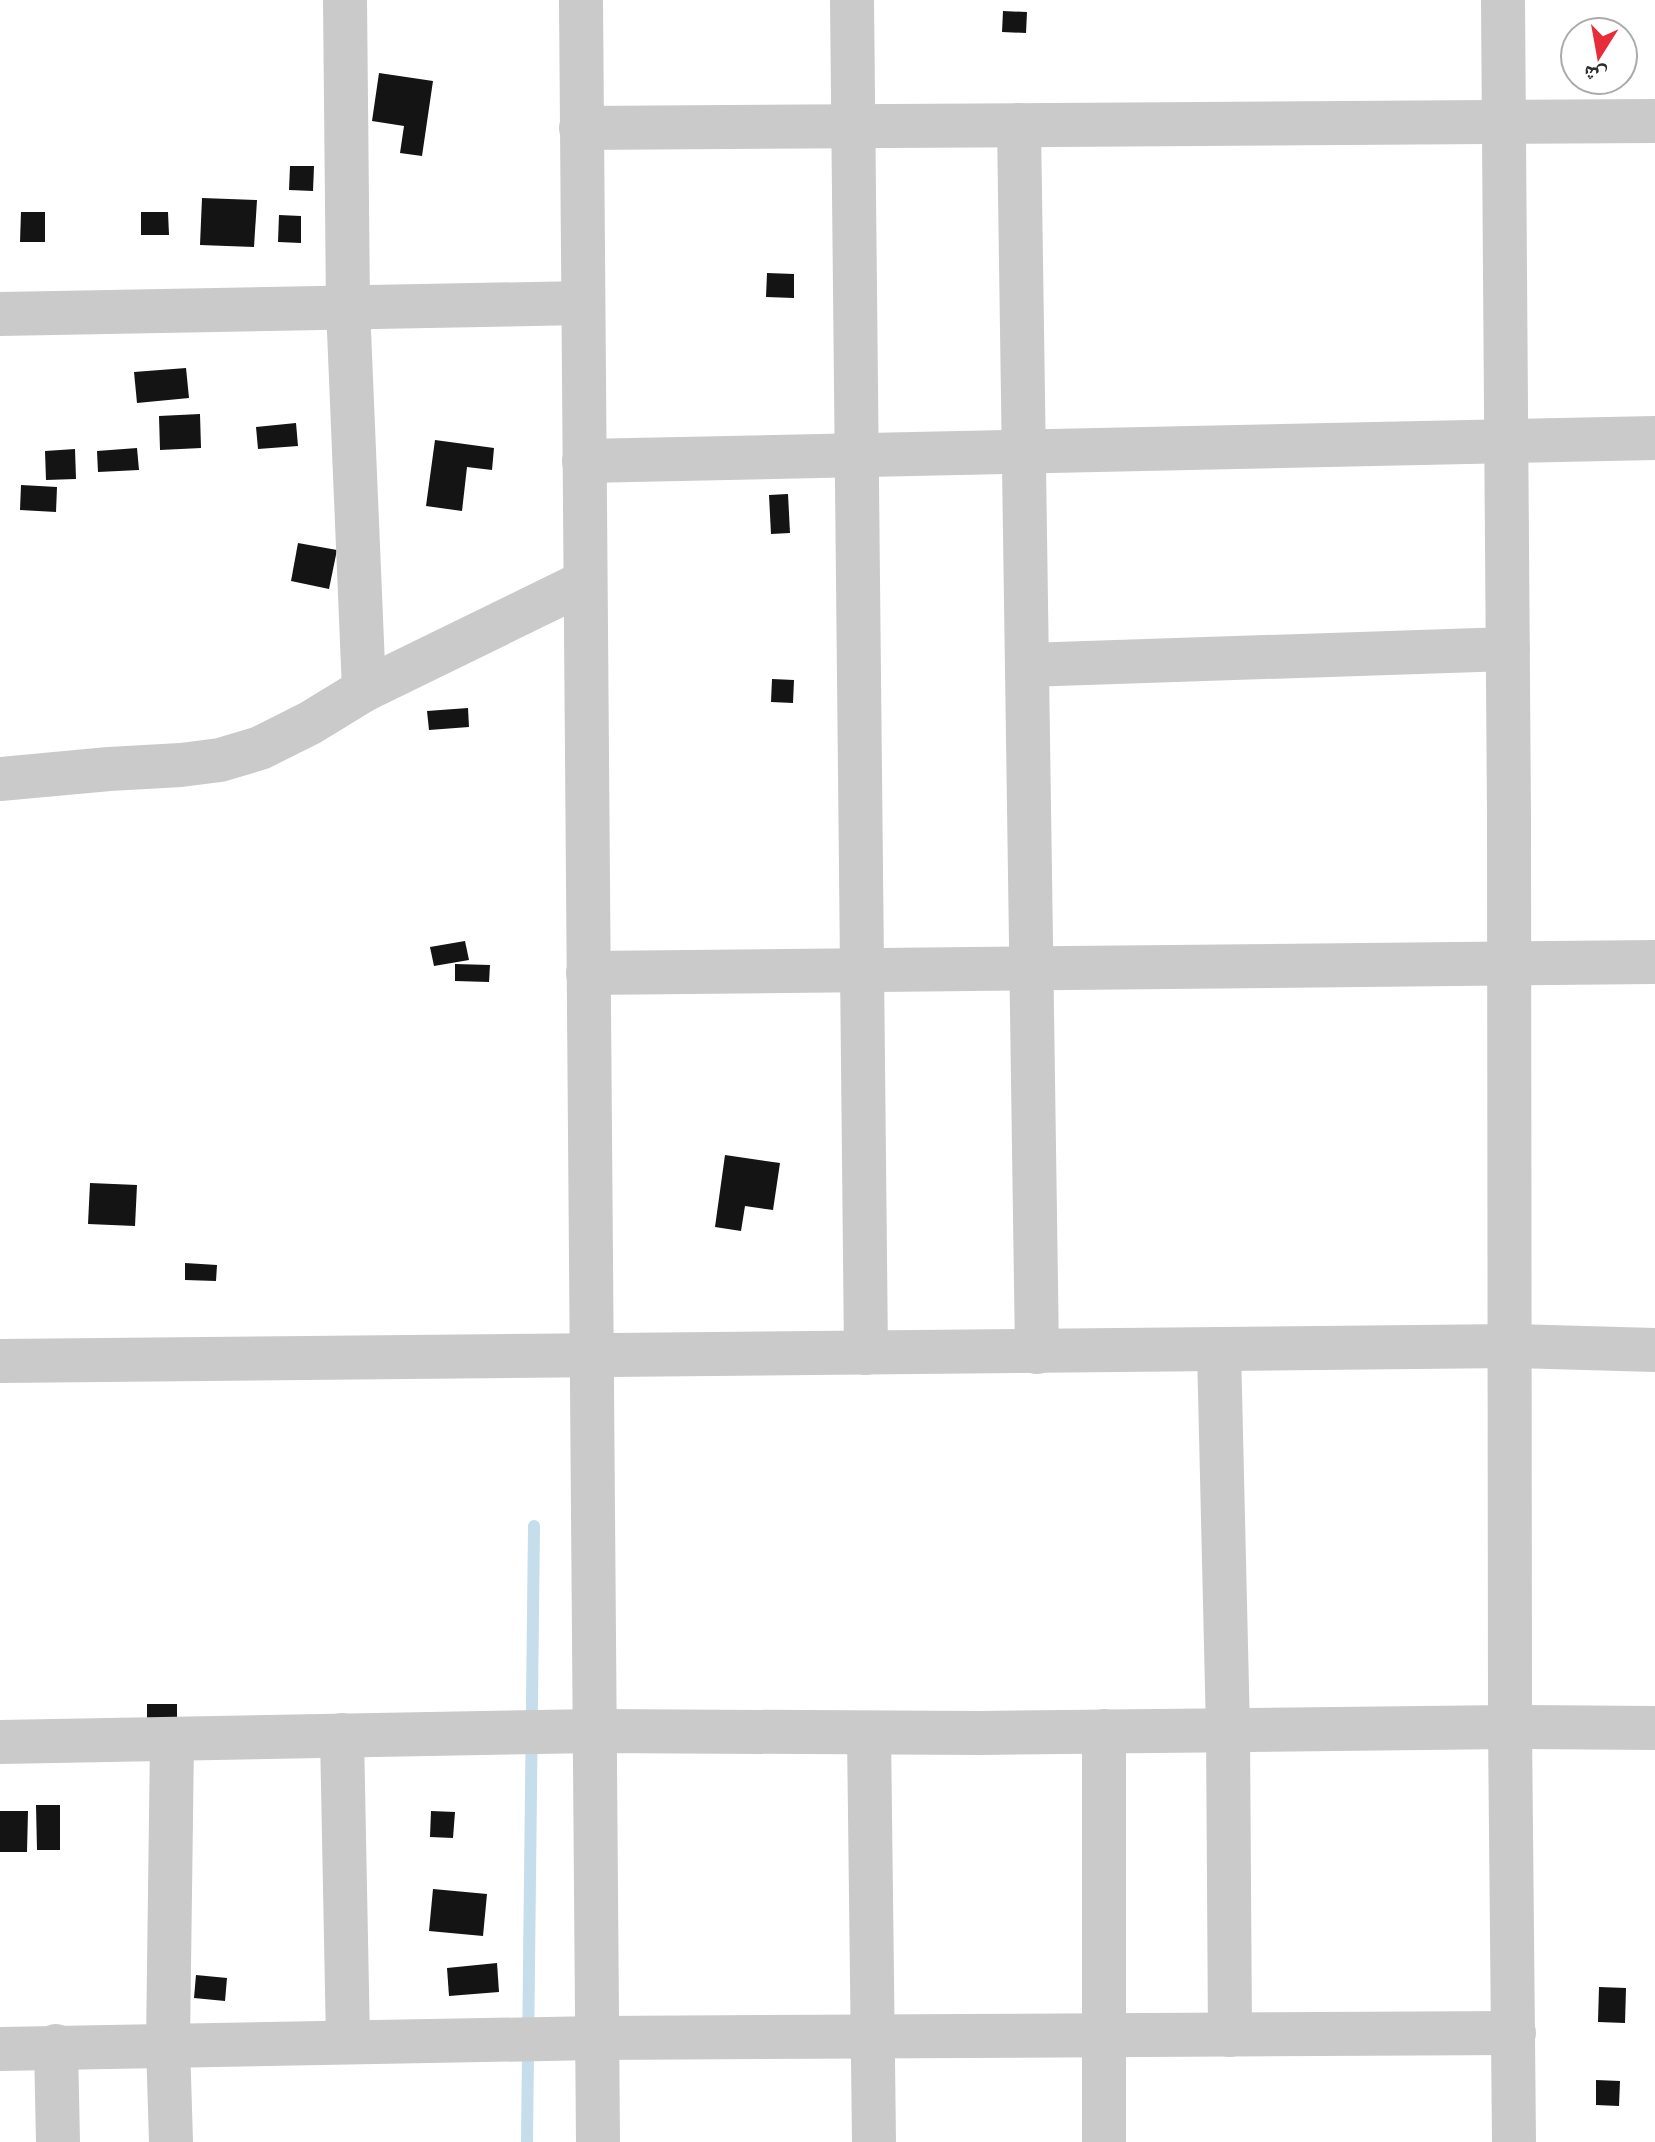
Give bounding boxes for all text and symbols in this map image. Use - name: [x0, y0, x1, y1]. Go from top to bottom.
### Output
- north arrow: [1559, 16, 1639, 96]
- text: ش: [1581, 60, 1609, 92]

